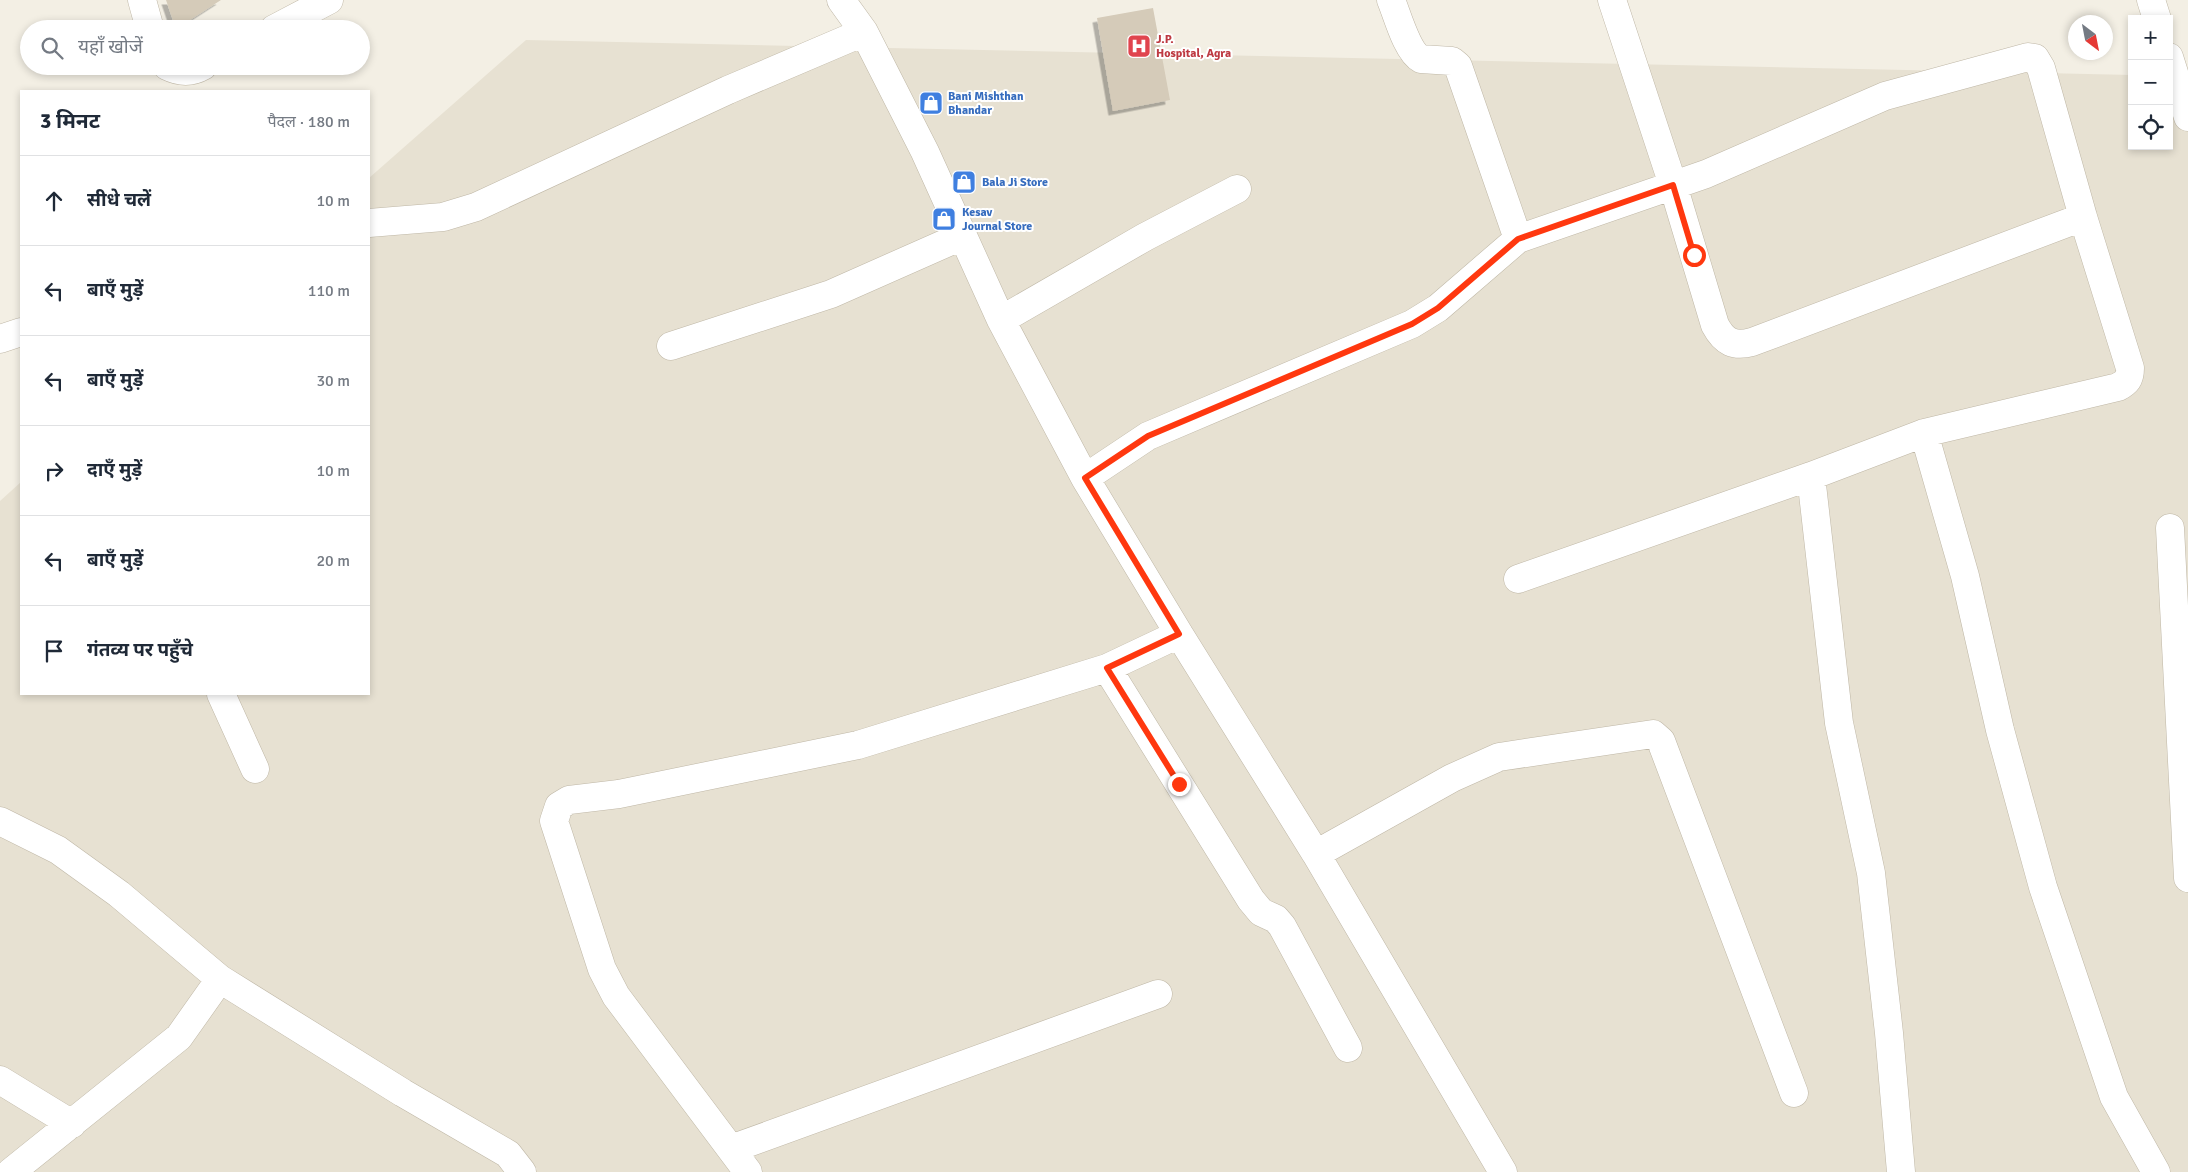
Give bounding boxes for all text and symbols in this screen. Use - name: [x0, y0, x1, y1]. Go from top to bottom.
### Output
- north arrow: [2068, 15, 2113, 60]
- map controls: [2128, 15, 2173, 150]
- button: +: [2128, 15, 2173, 60]
- search box: [20, 20, 370, 75]
- place label: J.P. Hospital, Agra: [1156, 32, 1231, 61]
- hospital icon: J.P. Hospital, Agra: [1126, 33, 1152, 59]
- icon: search: [38, 34, 66, 62]
- text: यहाँ खोजें: [78, 35, 143, 59]
- button: −: [2128, 60, 2173, 105]
- place label: Bani Mishthan Bhandar: [948, 89, 1024, 118]
- shop icon: Bani Mishthan Bhandar: [918, 90, 944, 116]
- button: locate: [2128, 105, 2173, 150]
- text: 3 मिनट: [40, 108, 100, 134]
- text: पैदल · 180 m: [267, 112, 350, 132]
- shop icon: Bala Ji Store: [951, 169, 977, 195]
- place label: Bala Ji Store: [982, 175, 1048, 190]
- icon: ahead: [40, 187, 68, 215]
- text: सीधे चलें: [87, 188, 151, 212]
- text: 10 m: [316, 191, 350, 211]
- place label: Kesav Journal Store: [962, 205, 1032, 234]
- shop icon: Kesav Journal Store: [931, 206, 957, 232]
- route start: [1683, 244, 1706, 267]
- icon: left: [40, 277, 68, 305]
- text: बाएँ मुड़ें: [87, 278, 143, 302]
- text: 110 m: [308, 281, 350, 301]
- icon: left: [40, 367, 68, 395]
- text: बाएँ मुड़ें: [87, 368, 143, 392]
- text: 30 m: [316, 371, 350, 391]
- icon: right: [40, 457, 68, 485]
- text: दाएँ मुड़ें: [87, 458, 142, 482]
- text: 10 m: [316, 461, 350, 481]
- icon: left: [40, 547, 68, 575]
- text: बाएँ मुड़ें: [87, 548, 143, 572]
- text: 20 m: [316, 551, 350, 571]
- icon: arrive: [40, 637, 68, 665]
- text: गंतव्य पर पहुँचे: [87, 638, 193, 662]
- route end: [1168, 773, 1191, 796]

